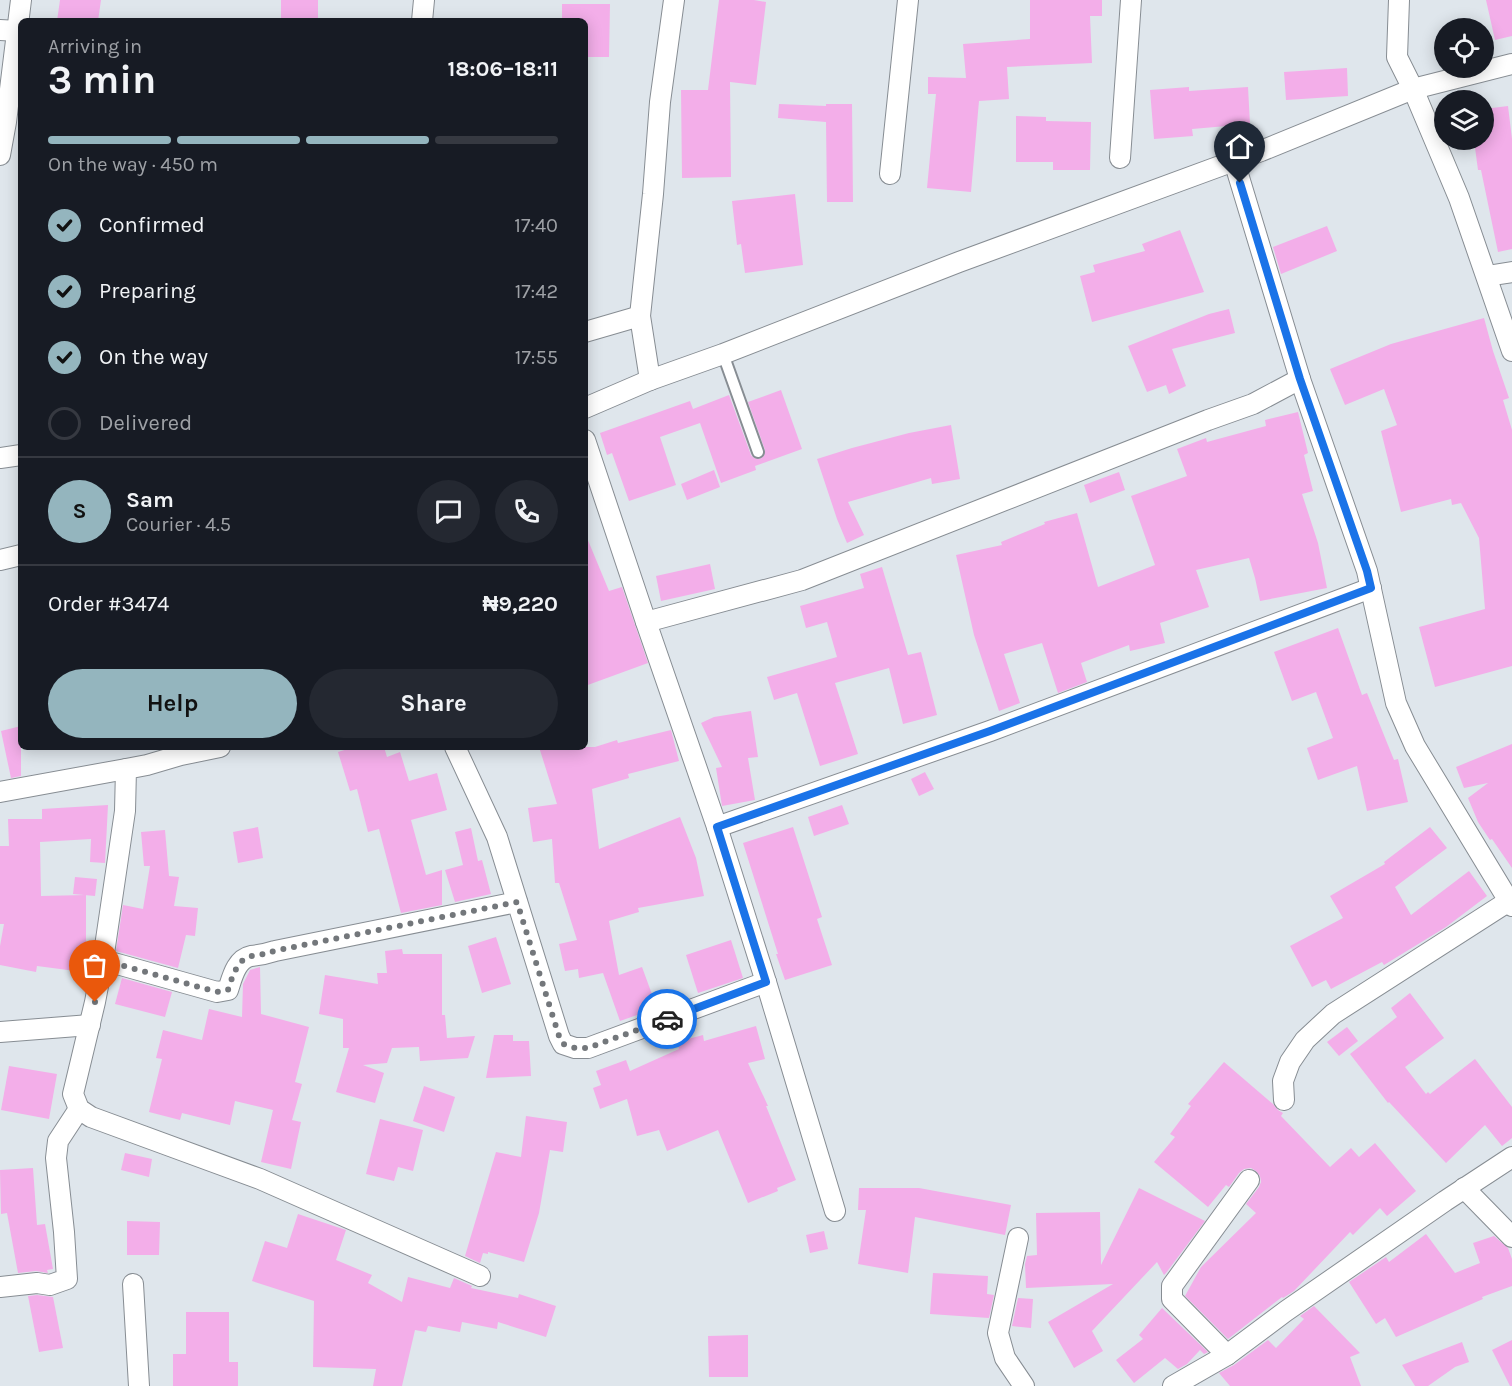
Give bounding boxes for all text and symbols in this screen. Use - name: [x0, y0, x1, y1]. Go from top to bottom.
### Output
- map controls: [1434, 18, 1494, 150]
- button: locate: [1434, 18, 1494, 78]
- text: Arriving in: [48, 35, 142, 58]
- text: 18:06–18:11: [448, 56, 558, 82]
- text: 3 min: [48, 57, 156, 103]
- button: layers: [1434, 90, 1494, 150]
- pin: [1214, 121, 1265, 183]
- icon: home: [1223, 130, 1256, 163]
- text: On the way · 450 m: [48, 153, 218, 176]
- icon: check: [48, 209, 81, 242]
- text: Confirmed: [99, 212, 205, 238]
- text: 17:40: [514, 214, 558, 237]
- icon: check: [48, 275, 81, 308]
- text: Preparing: [99, 278, 196, 304]
- text: 17:42: [515, 280, 558, 303]
- icon: check: [48, 341, 81, 374]
- text: On the way: [99, 344, 208, 370]
- text: 17:55: [515, 346, 558, 369]
- text: Delivered: [99, 410, 192, 436]
- button: chat: [417, 480, 480, 543]
- button: phone: [495, 480, 558, 543]
- text: Sam: [126, 487, 174, 513]
- text: S: [72, 498, 87, 524]
- text: Courier · 4.5: [126, 513, 231, 536]
- text: Order #3474: [48, 591, 169, 617]
- text: ₦9,220: [483, 591, 558, 617]
- button: Help: [48, 669, 297, 738]
- button: Share: [309, 669, 558, 738]
- pin: [69, 940, 120, 1002]
- icon: bag: [78, 949, 111, 982]
- courier: [637, 989, 697, 1049]
- icon: car: [651, 1003, 684, 1036]

